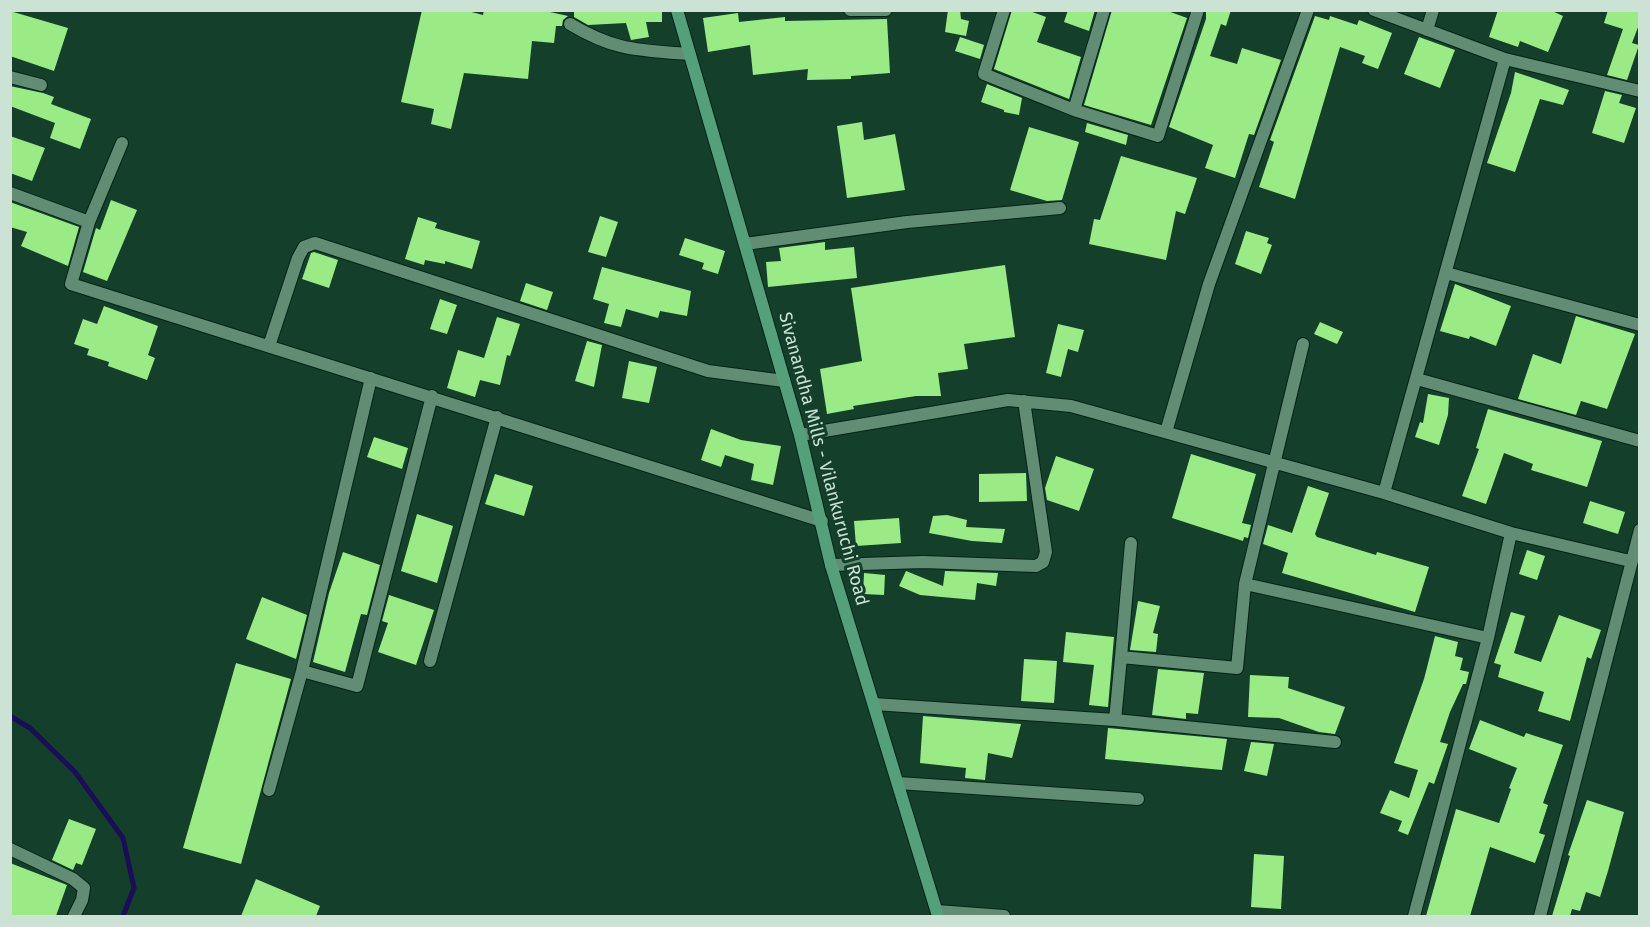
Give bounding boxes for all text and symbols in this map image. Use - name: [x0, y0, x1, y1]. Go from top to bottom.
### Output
- street label: Sivanandha Mills - Vilankuruchi Road: [773, 310, 873, 608]

